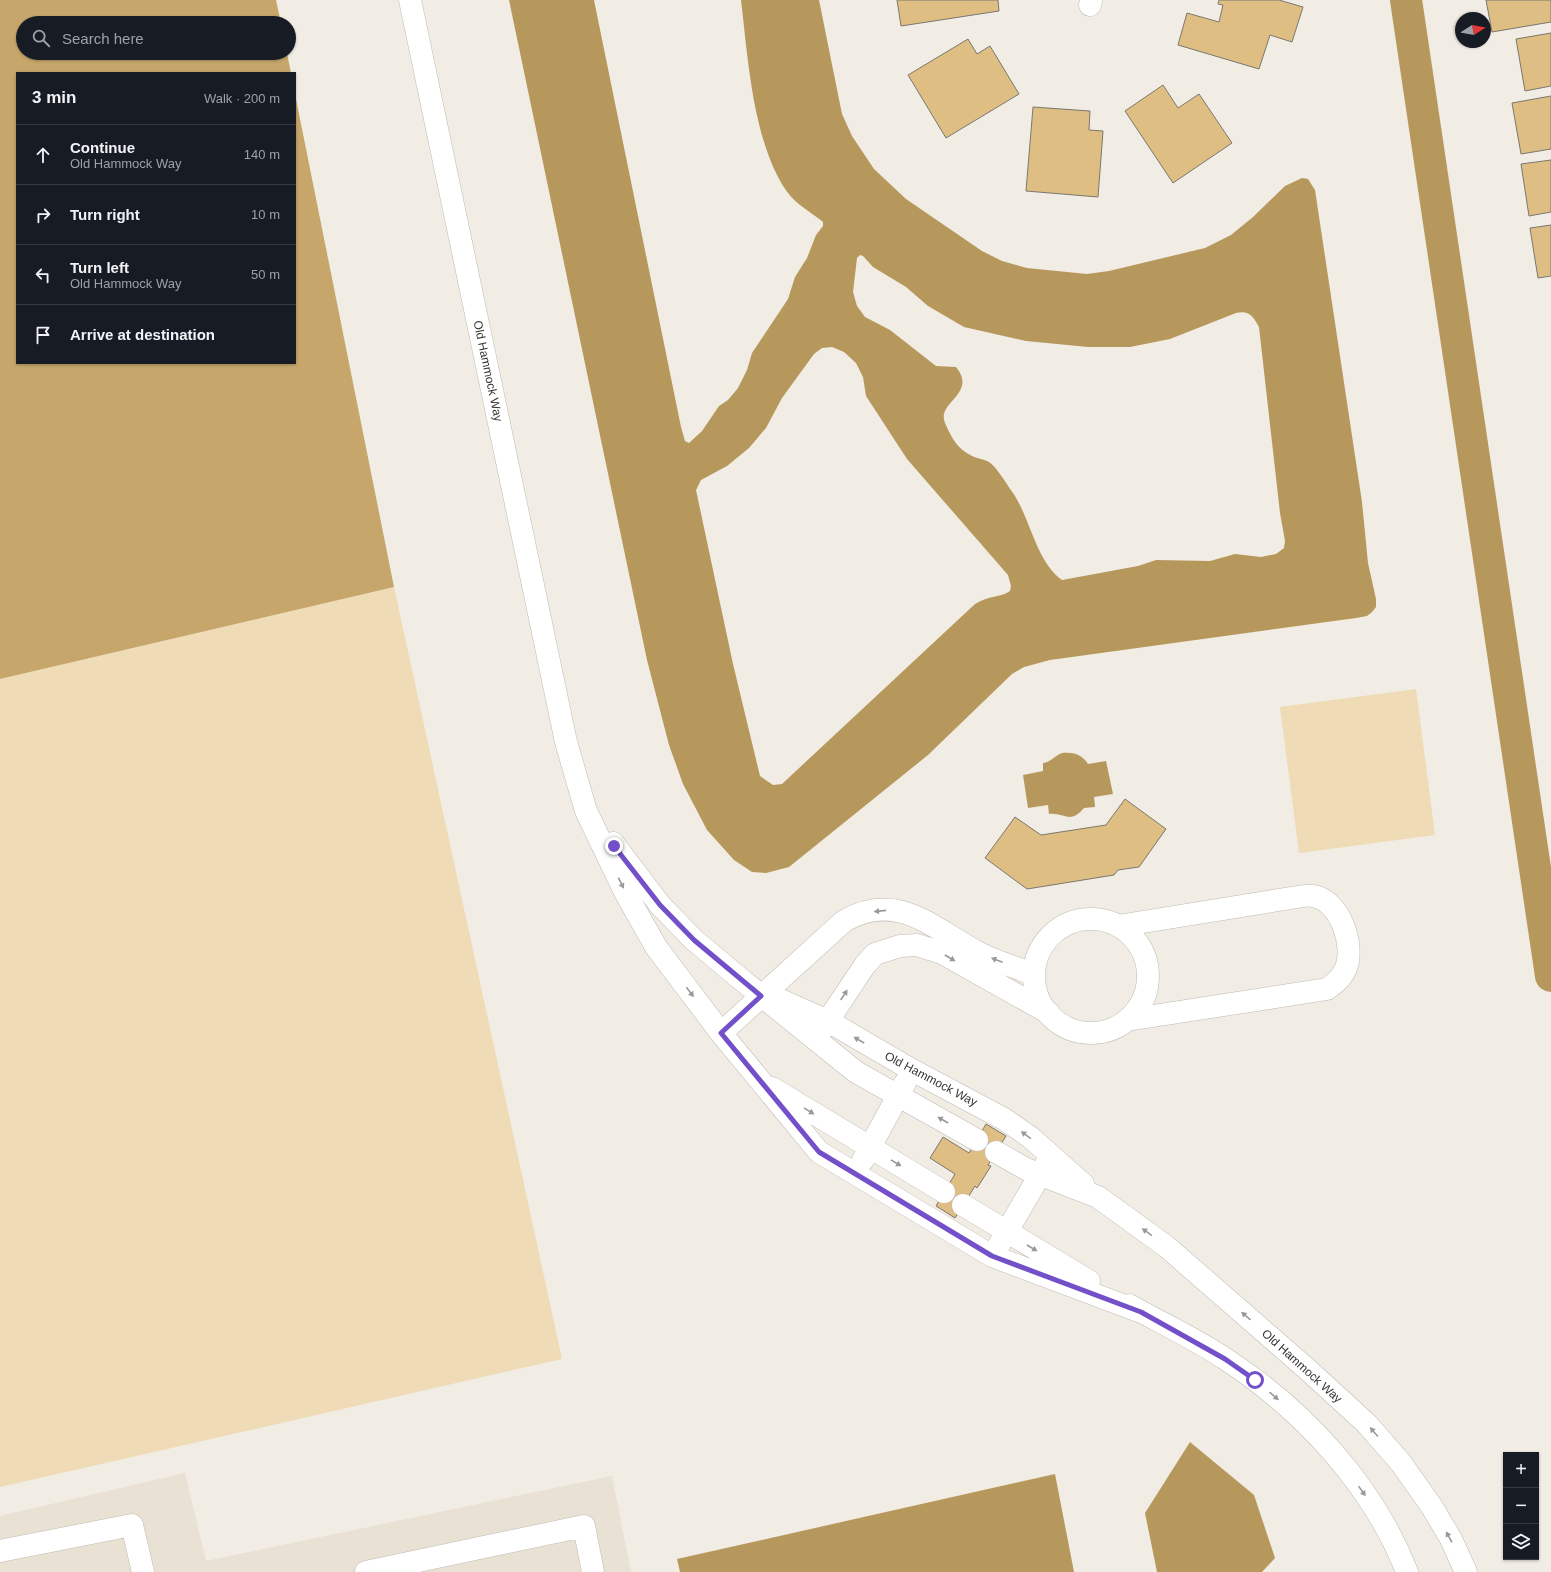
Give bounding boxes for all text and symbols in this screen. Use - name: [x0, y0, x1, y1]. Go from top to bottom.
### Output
- north arrow: [1455, 12, 1491, 48]
- search box: [16, 16, 296, 60]
- icon: search: [30, 27, 52, 49]
- text: Search here: [62, 30, 144, 47]
- text: 3 min: [32, 88, 76, 107]
- text: Walk · 200 m: [204, 91, 280, 106]
- text: Continue: [70, 139, 135, 156]
- icon: ahead: [32, 144, 54, 166]
- text: 140 m: [244, 147, 280, 162]
- text: Old Hammock Way: [70, 156, 181, 171]
- icon: right: [32, 204, 54, 226]
- text: Turn right: [70, 206, 140, 223]
- text: 10 m: [251, 207, 280, 222]
- text: Turn left: [70, 259, 129, 276]
- icon: left: [32, 264, 54, 286]
- text: 50 m: [251, 267, 280, 282]
- text: Old Hammock Way: [70, 276, 181, 291]
- street label: Old Hammock Way: [470, 319, 506, 423]
- icon: arrive: [32, 324, 54, 346]
- text: Arrive at destination: [70, 326, 215, 343]
- route end: [605, 837, 623, 855]
- one-way arrow: [618, 877, 624, 888]
- one-way arrow: [873, 908, 886, 914]
- one-way arrow: [944, 954, 955, 961]
- one-way arrow: [990, 957, 1002, 963]
- one-way arrow: [686, 987, 694, 998]
- one-way arrow: [840, 990, 848, 1001]
- one-way arrow: [853, 1036, 865, 1043]
- street label: Old Hammock Way: [882, 1049, 980, 1109]
- one-way arrow: [803, 1107, 815, 1114]
- one-way arrow: [937, 1117, 949, 1124]
- one-way arrow: [1021, 1131, 1031, 1139]
- one-way arrow: [890, 1160, 902, 1167]
- one-way arrow: [1142, 1228, 1152, 1236]
- one-way arrow: [1026, 1244, 1038, 1251]
- one-way arrow: [1242, 1312, 1251, 1321]
- street label: Old Hammock Way: [1259, 1326, 1345, 1406]
- route start: [1246, 1371, 1264, 1389]
- one-way arrow: [1268, 1391, 1279, 1400]
- one-way arrow: [1369, 1426, 1378, 1437]
- map controls: [1503, 1452, 1539, 1560]
- button: +: [1503, 1452, 1539, 1488]
- one-way arrow: [1358, 1485, 1366, 1496]
- button: −: [1503, 1488, 1539, 1524]
- button: layers: [1503, 1524, 1539, 1560]
- one-way arrow: [1446, 1531, 1452, 1543]

